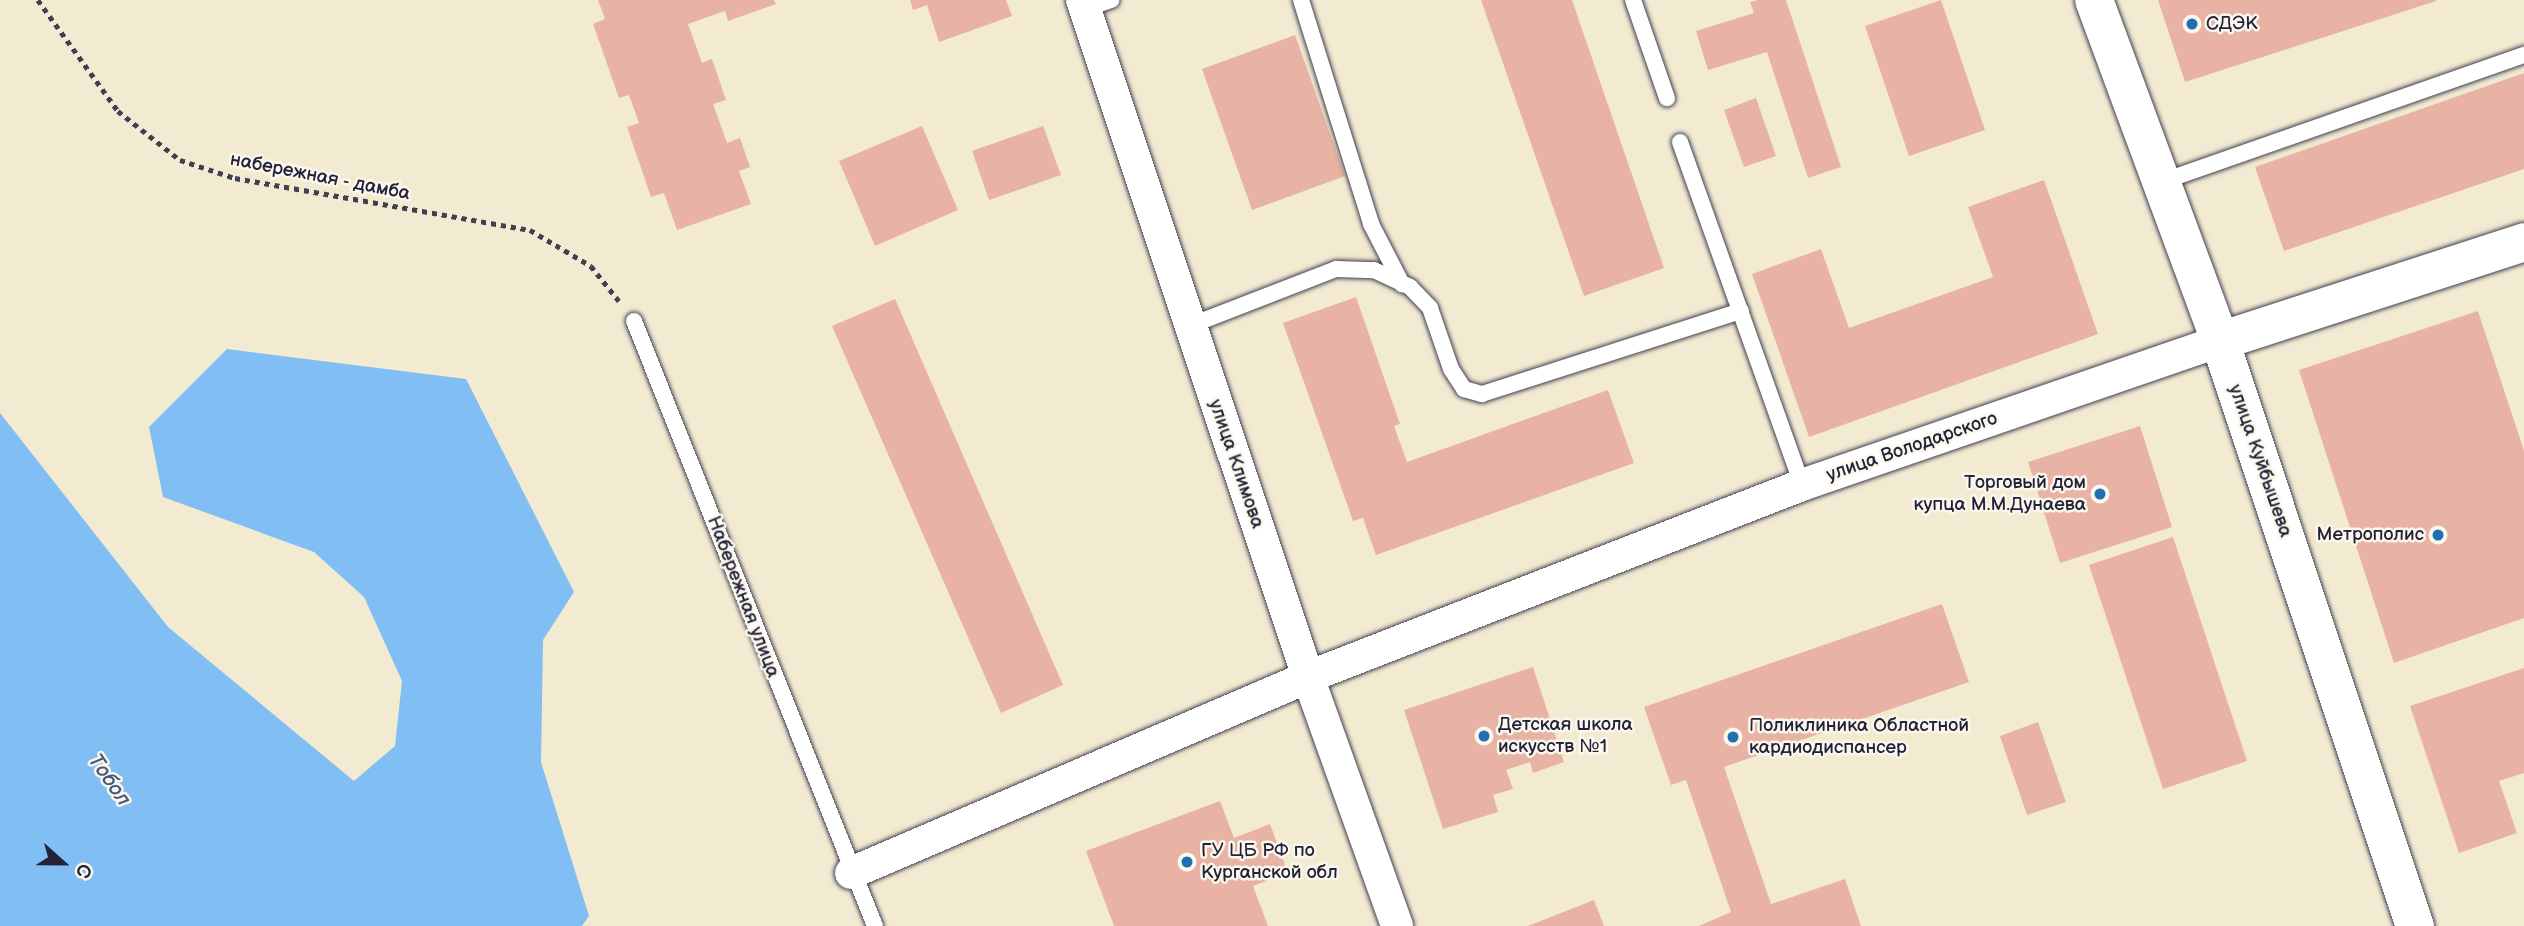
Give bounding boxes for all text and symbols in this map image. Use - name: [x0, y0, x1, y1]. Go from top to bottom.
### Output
- place label: СДЭК: [2206, 13, 2257, 35]
- marker: СДЭК: [2184, 16, 2200, 32]
- street label: набережная - дамба: [227, 148, 413, 206]
- street label: улица Куйбышева: [2223, 382, 2297, 540]
- street label: улица Климова: [1203, 396, 1269, 532]
- street label: улица Володарского: [1824, 407, 2000, 487]
- place label: Торговый дом купца М.М.Дунаева: [1913, 472, 2086, 516]
- marker: Торговый дом купца М.М.Дунаева: [2092, 486, 2108, 502]
- street label: Набережная улица: [702, 513, 784, 681]
- place label: Метрополис: [2317, 524, 2424, 546]
- marker: Метрополис: [2430, 527, 2446, 543]
- place label: Детская школа искусств №1: [1498, 714, 1633, 758]
- place label: Поликлиника Областной кардиодиспансер: [1749, 715, 1969, 759]
- marker: Поликлиника Областной кардиодиспансер: [1723, 727, 1743, 747]
- marker: Детская школа искусств №1: [1476, 728, 1492, 744]
- water label: Тобол: [82, 749, 136, 811]
- north arrow: [28, 828, 98, 898]
- place label: ГУ ЦБ РФ по Курганской обл: [1201, 840, 1338, 884]
- marker: ГУ ЦБ РФ по Курганской обл: [1179, 854, 1195, 870]
- text: С: [70, 860, 96, 881]

